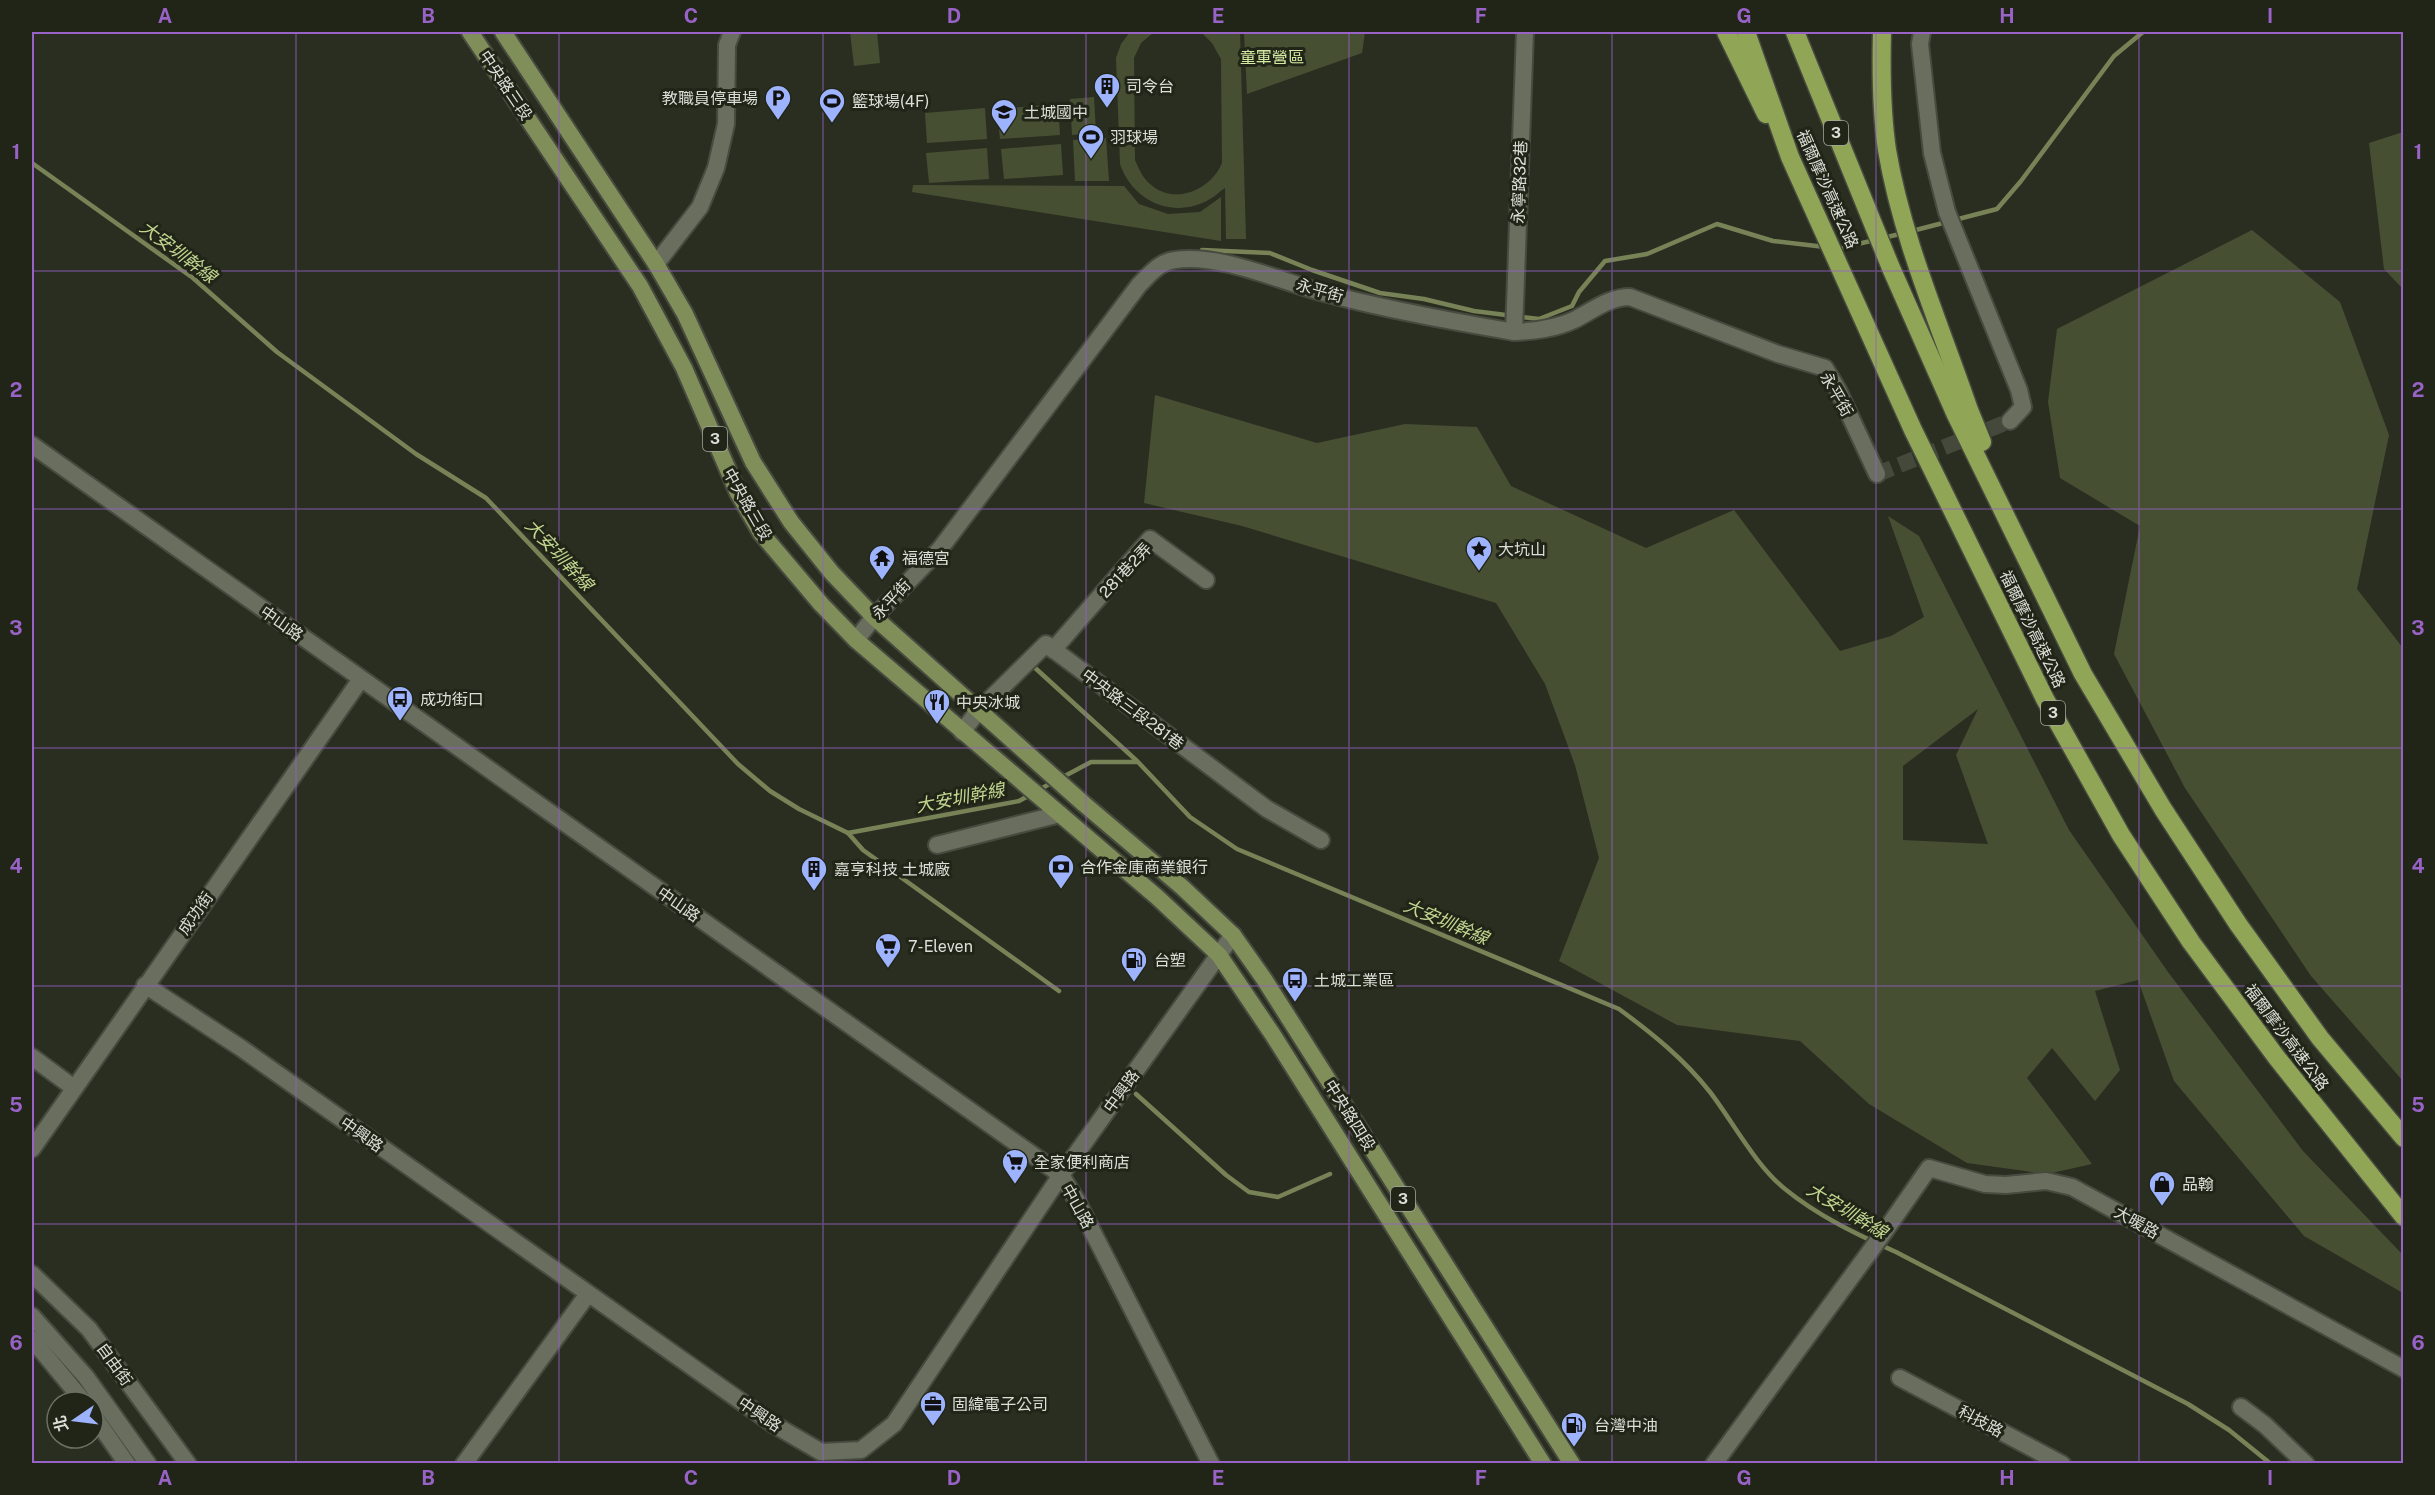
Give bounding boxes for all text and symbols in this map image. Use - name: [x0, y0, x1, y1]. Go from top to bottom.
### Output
- text: A: [158, 4, 172, 28]
- text: B: [421, 4, 435, 28]
- text: C: [684, 4, 698, 28]
- text: D: [947, 4, 961, 28]
- text: E: [1212, 4, 1224, 28]
- text: F: [1475, 4, 1487, 28]
- text: G: [1736, 4, 1752, 28]
- text: H: [1999, 4, 2015, 28]
- text: I: [2267, 4, 2273, 28]
- street label: 中央路三段: [475, 47, 536, 124]
- park label: 童軍營區: [1240, 48, 1304, 67]
- building icon: 司令台: [1092, 71, 1122, 109]
- place label: 司令台: [1126, 77, 1174, 96]
- parking icon: 教職員停車場: [763, 83, 793, 121]
- sports icon: 籃球場(4F): [817, 86, 847, 124]
- place label: 教職員停車場: [662, 89, 758, 108]
- place label: 籃球場(4F): [852, 92, 929, 111]
- school or university icon: 土城國中: [989, 97, 1019, 135]
- place label: 土城國中: [1024, 103, 1088, 122]
- road number: 3: [1824, 121, 1848, 145]
- sports icon: 羽球場: [1076, 122, 1106, 160]
- street label: 福爾摩沙高速公路: [1793, 127, 1862, 252]
- place label: 羽球場: [1110, 128, 1158, 147]
- text: 1: [12, 140, 20, 164]
- street label: 永寧路32巷: [1509, 140, 1530, 224]
- text: 1: [2414, 140, 2422, 164]
- water label: 大安圳幹線: [136, 216, 222, 288]
- street label: 永平街: [1294, 275, 1346, 306]
- street label: 永平街: [1816, 369, 1857, 420]
- text: 2: [10, 378, 22, 402]
- text: 2: [2412, 378, 2424, 402]
- road number: 3: [703, 427, 727, 451]
- street label: 中央路三段: [719, 465, 776, 544]
- water label: 大安圳幹線: [521, 515, 599, 596]
- place icon: 大坑山: [1464, 534, 1494, 572]
- street label: 281巷2弄: [1095, 539, 1155, 602]
- place label: 大坑山: [1498, 540, 1546, 559]
- temple icon: 福德宮: [867, 543, 897, 581]
- place label: 福德宮: [902, 549, 950, 568]
- street label: 福爾摩沙高速公路: [1996, 568, 2069, 691]
- street label: 永平街: [868, 575, 915, 623]
- street label: 中山路: [257, 602, 307, 645]
- text: 3: [9, 616, 23, 640]
- text: 3: [2411, 616, 2425, 640]
- street label: 中央路三段281巷: [1078, 665, 1187, 754]
- bus stop icon: 成功街口: [385, 684, 415, 722]
- restaurant icon: 中央冰城: [922, 687, 952, 725]
- place label: 成功街口: [420, 690, 484, 709]
- place label: 中央冰城: [956, 693, 1020, 712]
- road number: 3: [2041, 701, 2065, 725]
- water label: 大安圳幹線: [914, 778, 1008, 816]
- bank icon: 合作金庫商業銀行: [1046, 852, 1076, 890]
- text: 4: [9, 854, 23, 878]
- building icon: 嘉亨科技 土城廠: [799, 854, 829, 892]
- text: 4: [2411, 854, 2425, 878]
- place label: 合作金庫商業銀行: [1080, 858, 1208, 877]
- place label: 嘉亨科技 土城廠: [834, 860, 950, 879]
- street label: 中山路: [654, 883, 704, 926]
- street label: 成功街: [174, 888, 217, 938]
- water label: 大安圳幹線: [1401, 894, 1494, 950]
- supermarket icon: 7-Eleven: [873, 931, 903, 969]
- place label: 7-Eleven: [908, 937, 973, 956]
- fuel station icon: 台塑: [1119, 945, 1149, 983]
- place label: 台塑: [1154, 951, 1186, 970]
- bus stop icon: 土城工業區: [1280, 965, 1310, 1003]
- place label: 土城工業區: [1314, 971, 1394, 990]
- street label: 福爾摩沙高速公路: [2240, 980, 2333, 1094]
- street label: 中興路: [1100, 1066, 1143, 1116]
- street label: 中央路四段: [1320, 1076, 1379, 1154]
- text: 5: [9, 1093, 23, 1117]
- text: 5: [2411, 1093, 2425, 1117]
- street label: 中興路: [337, 1113, 387, 1156]
- supermarket icon: 全家便利商店: [1000, 1147, 1030, 1185]
- place label: 全家便利商店: [1034, 1153, 1130, 1172]
- shop icon: 品翰: [2147, 1169, 2177, 1207]
- place label: 品翰: [2182, 1175, 2214, 1194]
- water label: 大安圳幹線: [1803, 1178, 1893, 1244]
- street label: 中山路: [1058, 1181, 1098, 1232]
- road number: 3: [1391, 1187, 1415, 1211]
- street label: 大暖路: [2111, 1202, 2162, 1242]
- text: 6: [9, 1331, 23, 1355]
- text: 6: [2411, 1331, 2425, 1355]
- street label: 自由街: [93, 1339, 136, 1389]
- office icon: 固緯電子公司: [918, 1389, 948, 1427]
- north arrow: [45, 1390, 105, 1450]
- street label: 中興路: [735, 1393, 785, 1436]
- place label: 固緯電子公司: [952, 1395, 1048, 1414]
- street label: 科技路: [1955, 1402, 2006, 1441]
- fuel station icon: 台灣中油: [1559, 1410, 1589, 1448]
- text: 北: [50, 1413, 72, 1434]
- place label: 台灣中油: [1594, 1416, 1658, 1435]
- text: A: [158, 1466, 172, 1490]
- text: B: [421, 1466, 435, 1490]
- text: C: [684, 1466, 698, 1490]
- text: D: [947, 1466, 961, 1490]
- text: E: [1212, 1466, 1224, 1490]
- text: F: [1475, 1466, 1487, 1490]
- text: G: [1736, 1466, 1752, 1490]
- text: H: [1999, 1466, 2015, 1490]
- text: I: [2267, 1466, 2273, 1490]

